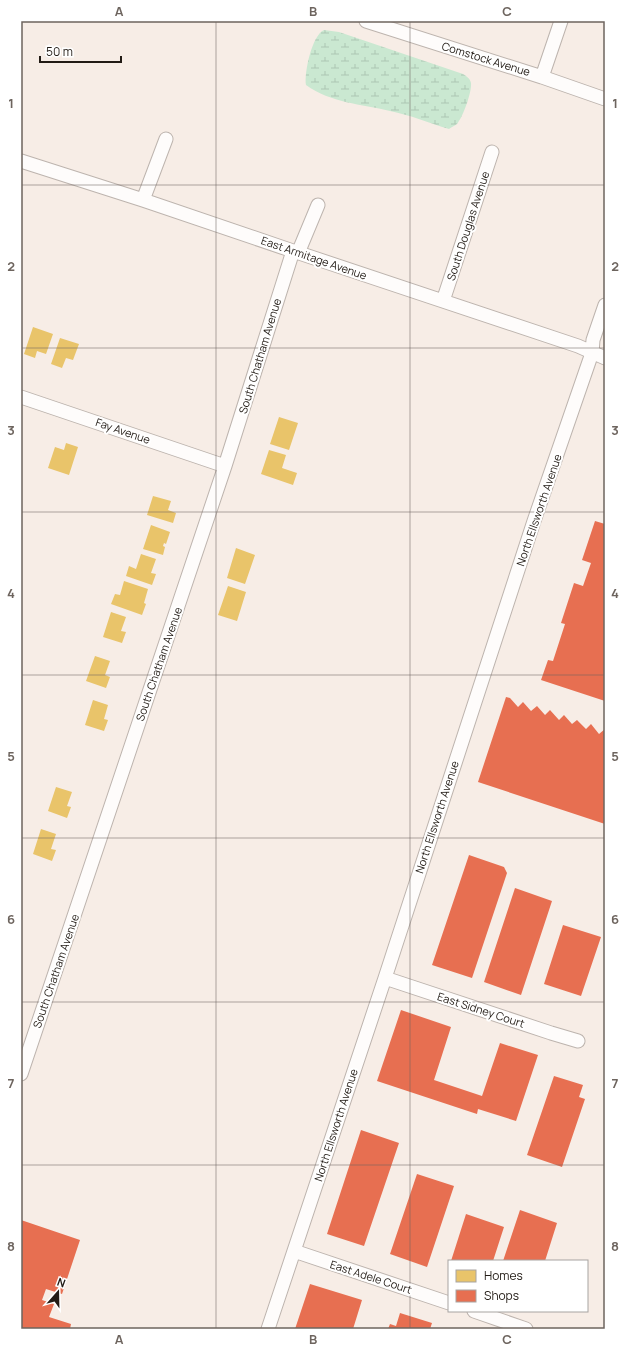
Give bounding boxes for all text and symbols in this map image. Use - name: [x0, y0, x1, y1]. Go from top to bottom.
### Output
- text: A: [115, 2, 124, 20]
- text: B: [309, 2, 317, 20]
- text: C: [502, 2, 512, 20]
- scale bar: [40, 38, 121, 64]
- street label: Comstock Avenue: [440, 38, 533, 79]
- text: 50 m: [46, 43, 73, 60]
- text: 1: [8, 94, 14, 112]
- text: 1: [612, 94, 618, 112]
- street label: South Douglas Avenue: [443, 169, 492, 282]
- street label: East Armitage Avenue: [259, 232, 370, 283]
- text: 2: [7, 257, 15, 275]
- text: 2: [611, 257, 619, 275]
- street label: South Chatham Avenue: [235, 296, 284, 415]
- street label: Fay Avenue: [94, 414, 153, 447]
- text: 3: [7, 421, 15, 439]
- text: 3: [611, 421, 619, 439]
- street label: North Ellsworth Avenue: [512, 451, 565, 568]
- text: 4: [7, 584, 15, 602]
- text: 4: [611, 584, 619, 602]
- street label: South Chatham Avenue: [132, 604, 185, 723]
- text: 5: [7, 747, 15, 765]
- text: 5: [611, 747, 619, 765]
- street label: North Ellsworth Avenue: [411, 758, 462, 875]
- text: 6: [7, 910, 15, 928]
- text: 6: [611, 910, 619, 928]
- street label: South Chatham Avenue: [29, 911, 82, 1030]
- street label: East Sidney Court: [436, 988, 527, 1031]
- street label: North Ellsworth Avenue: [310, 1066, 361, 1183]
- text: 7: [8, 1074, 15, 1092]
- text: 7: [612, 1074, 619, 1092]
- text: 8: [7, 1237, 15, 1255]
- text: 8: [611, 1237, 619, 1255]
- street label: East Adele Court: [328, 1256, 414, 1297]
- legend: [448, 1260, 588, 1312]
- text: Homes: [484, 1267, 523, 1284]
- north arrow: [38, 1272, 78, 1312]
- text: N: [55, 1274, 68, 1291]
- text: Shops: [484, 1287, 519, 1304]
- text: A: [115, 1330, 124, 1348]
- text: B: [309, 1330, 317, 1348]
- text: C: [502, 1330, 512, 1348]

